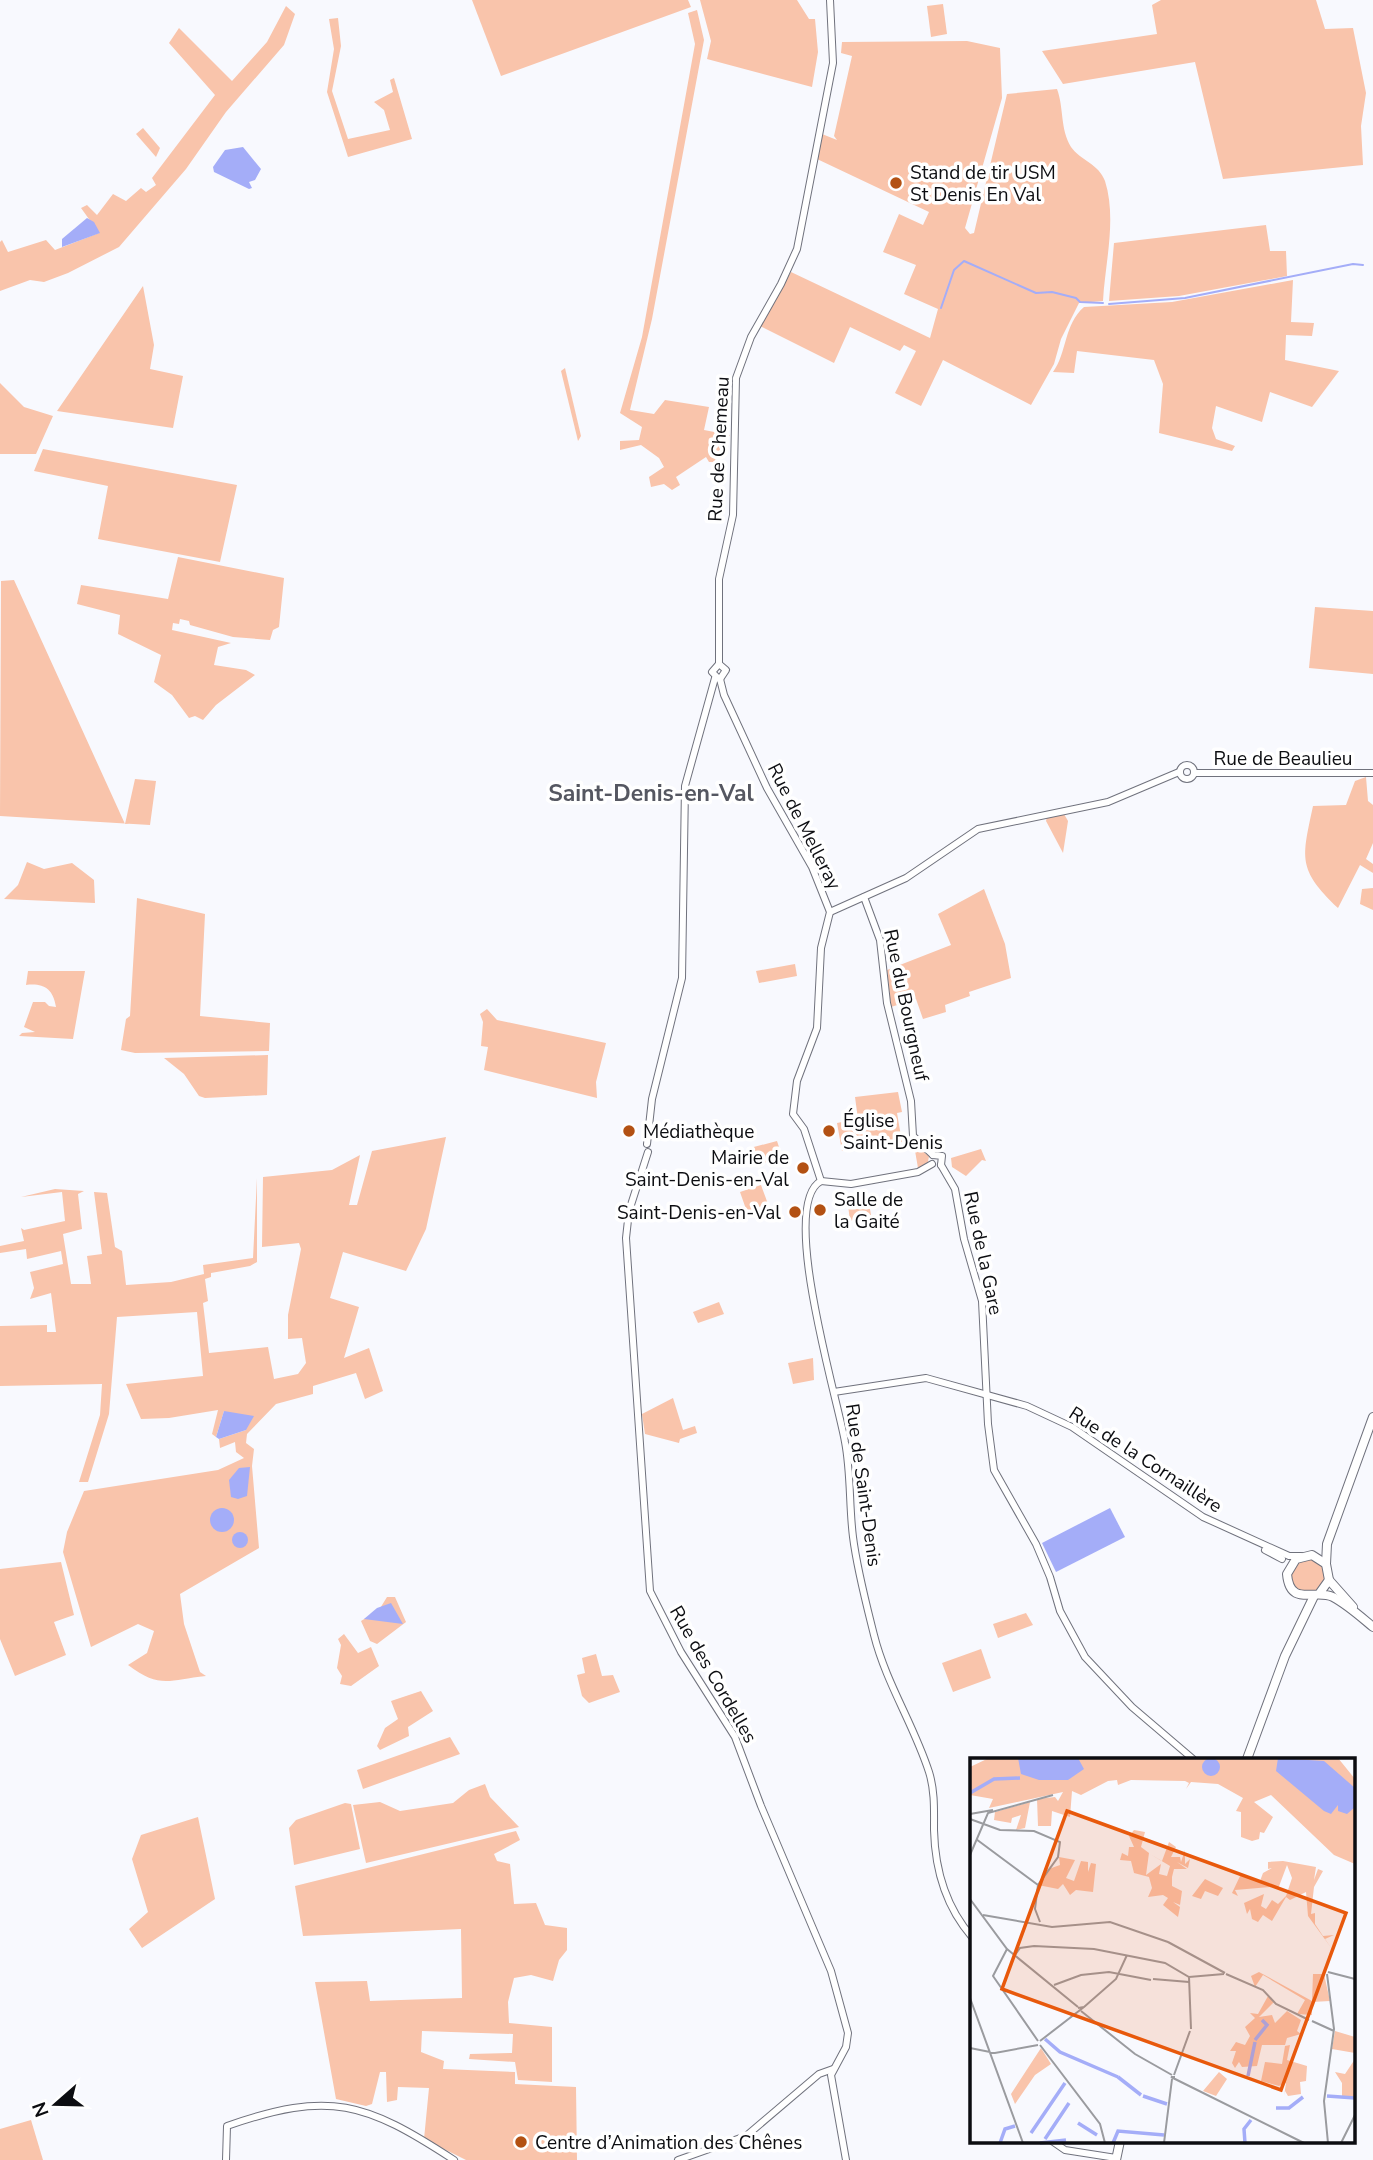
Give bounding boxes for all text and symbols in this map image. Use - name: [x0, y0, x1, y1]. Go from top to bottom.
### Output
- place label: Stand de tir USM St Denis En Val: [910, 160, 1056, 208]
- marker: Stand de tir USM St Denis En Val: [888, 175, 904, 191]
- street label: Rue de Chemeau: [702, 376, 736, 522]
- street label: Rue de Beaulieu: [1214, 746, 1352, 772]
- street label: Rue de Melleray: [761, 759, 847, 894]
- district label: Saint-Denis-en-Val: [548, 778, 754, 809]
- street label: Rue du Bourgneuf: [877, 927, 935, 1084]
- place label: Église Saint-Denis: [843, 1108, 943, 1156]
- place label: Médiathèque: [643, 1119, 754, 1145]
- marker: Médiathèque: [621, 1123, 637, 1139]
- marker: Église Saint-Denis: [821, 1123, 837, 1139]
- place label: Mairie de Saint-Denis-en-Val: [625, 1145, 789, 1193]
- marker: Mairie de Saint-Denis-en-Val: [795, 1160, 811, 1176]
- place label: Salle de la Gaité: [834, 1187, 903, 1235]
- street label: Rue de la Gare: [957, 1189, 1009, 1317]
- place label: Saint-Denis-en-Val: [617, 1200, 781, 1226]
- marker: Salle de la Gaité: [812, 1202, 828, 1218]
- marker: Saint-Denis-en-Val: [787, 1204, 803, 1220]
- street label: Rue de la Cornaillère: [1064, 1401, 1227, 1519]
- street label: Rue de Saint-Denis: [839, 1402, 887, 1568]
- street label: Rue des Cordelles: [663, 1601, 763, 1748]
- inset map: [970, 1758, 1356, 2142]
- north arrow: [21, 2069, 91, 2139]
- text: N: [26, 2098, 56, 2121]
- place label: Centre d’Animation des Chênes: [535, 2130, 802, 2156]
- marker: Centre d’Animation des Chênes: [513, 2134, 529, 2150]

